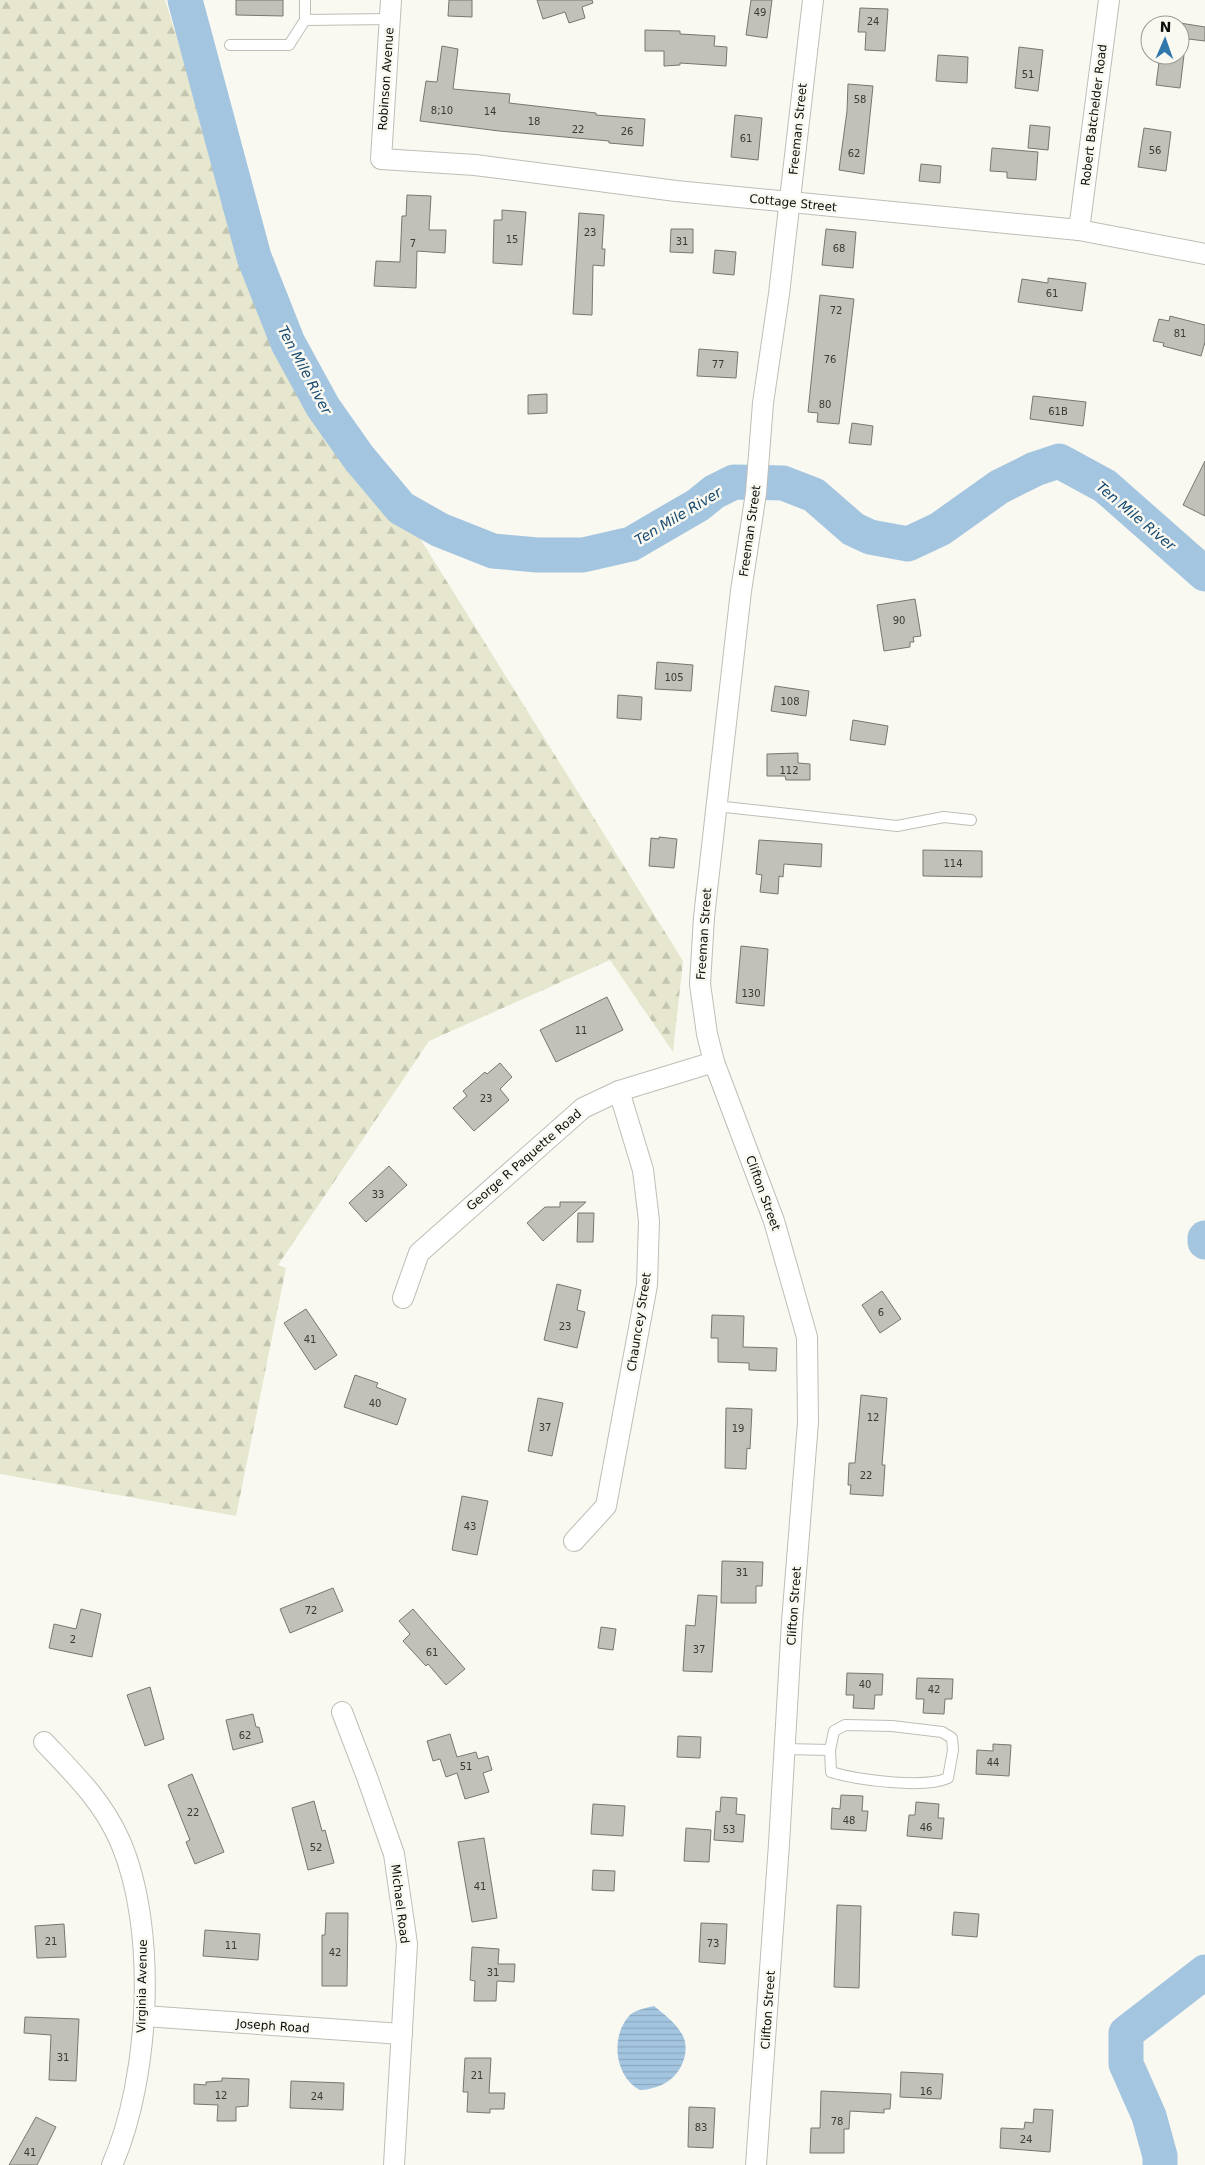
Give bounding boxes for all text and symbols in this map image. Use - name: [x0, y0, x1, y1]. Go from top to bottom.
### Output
- house number: 49: [754, 7, 766, 18]
- north arrow: [1140, 15, 1190, 65]
- house number: 24: [867, 16, 879, 27]
- text: N: [1159, 19, 1172, 35]
- street label: Robinson Avenue: [375, 27, 397, 131]
- street label: Robert Batchelder Road: [1078, 43, 1110, 187]
- house number: 51: [1022, 69, 1034, 80]
- street label: Freeman Street: [786, 82, 810, 176]
- house number: 58: [854, 94, 866, 105]
- house number: 8;10: [431, 105, 453, 116]
- house number: 14: [484, 106, 496, 117]
- house number: 18: [528, 116, 540, 127]
- house number: 22: [572, 124, 584, 135]
- house number: 26: [621, 126, 633, 137]
- house number: 61: [740, 133, 752, 144]
- house number: 56: [1149, 145, 1161, 156]
- house number: 62: [848, 148, 860, 159]
- street label: Cottage Street: [749, 191, 838, 215]
- house number: 23: [584, 227, 596, 238]
- house number: 15: [506, 234, 518, 245]
- house number: 31: [676, 236, 688, 247]
- house number: 7: [410, 238, 416, 249]
- house number: 68: [833, 243, 845, 254]
- house number: 61: [1046, 288, 1058, 299]
- house number: 72: [830, 305, 842, 316]
- water label: Ten Mile River: [275, 323, 336, 418]
- house number: 81: [1174, 328, 1186, 339]
- house number: 76: [824, 354, 836, 365]
- house number: 77: [712, 359, 724, 370]
- house number: 80: [819, 399, 831, 410]
- house number: 61B: [1048, 406, 1068, 417]
- water label: Ten Mile River: [1093, 478, 1180, 554]
- water label: Ten Mile River: [632, 483, 725, 548]
- street label: Freeman Street: [737, 484, 763, 578]
- house number: 90: [893, 615, 905, 626]
- house number: 105: [664, 672, 684, 683]
- house number: 108: [780, 696, 800, 707]
- house number: 112: [779, 765, 799, 776]
- house number: 114: [943, 858, 963, 869]
- street label: Freeman Street: [694, 887, 714, 981]
- house number: 130: [741, 988, 761, 999]
- house number: 11: [575, 1025, 587, 1036]
- house number: 23: [480, 1093, 492, 1104]
- street label: George R Paquette Road: [464, 1106, 584, 1214]
- street label: Clifton Street: [743, 1153, 783, 1233]
- house number: 33: [372, 1189, 384, 1200]
- street label: Chauncey Street: [624, 1271, 654, 1372]
- house number: 6: [878, 1307, 884, 1318]
- house number: 23: [559, 1321, 571, 1332]
- house number: 41: [304, 1334, 316, 1345]
- house number: 40: [369, 1398, 381, 1409]
- house number: 12: [867, 1412, 879, 1423]
- house number: 37: [539, 1422, 551, 1433]
- house number: 19: [732, 1423, 744, 1434]
- house number: 22: [860, 1470, 872, 1481]
- house number: 43: [464, 1521, 476, 1532]
- street label: Clifton Street: [784, 1566, 804, 1646]
- house number: 31: [736, 1567, 748, 1578]
- house number: 72: [305, 1605, 317, 1616]
- house number: 2: [70, 1634, 76, 1645]
- house number: 37: [693, 1644, 705, 1655]
- house number: 61: [426, 1647, 438, 1658]
- house number: 40: [859, 1679, 871, 1690]
- house number: 42: [928, 1684, 940, 1695]
- house number: 62: [239, 1730, 251, 1741]
- house number: 44: [987, 1757, 999, 1768]
- house number: 51: [460, 1761, 472, 1772]
- house number: 22: [187, 1807, 199, 1818]
- house number: 48: [843, 1815, 855, 1826]
- house number: 46: [920, 1822, 932, 1833]
- house number: 53: [723, 1824, 735, 1835]
- house number: 52: [310, 1842, 322, 1853]
- street label: Michael Road: [388, 1863, 412, 1945]
- house number: 41: [474, 1881, 486, 1892]
- house number: 21: [45, 1936, 57, 1947]
- house number: 73: [707, 1938, 719, 1949]
- street label: Virginia Avenue: [134, 1939, 150, 2033]
- house number: 11: [225, 1940, 237, 1951]
- house number: 42: [329, 1947, 341, 1958]
- house number: 31: [487, 1967, 499, 1978]
- street label: Clifton Street: [758, 1970, 778, 2050]
- street label: Joseph Road: [235, 2016, 310, 2036]
- house number: 31: [57, 2052, 69, 2063]
- house number: 21: [471, 2070, 483, 2081]
- house number: 16: [920, 2086, 932, 2097]
- house number: 12: [215, 2090, 227, 2101]
- house number: 24: [311, 2091, 323, 2102]
- house number: 78: [831, 2116, 843, 2127]
- house number: 83: [695, 2122, 707, 2133]
- house number: 24: [1020, 2134, 1032, 2145]
- house number: 41: [24, 2147, 36, 2158]

